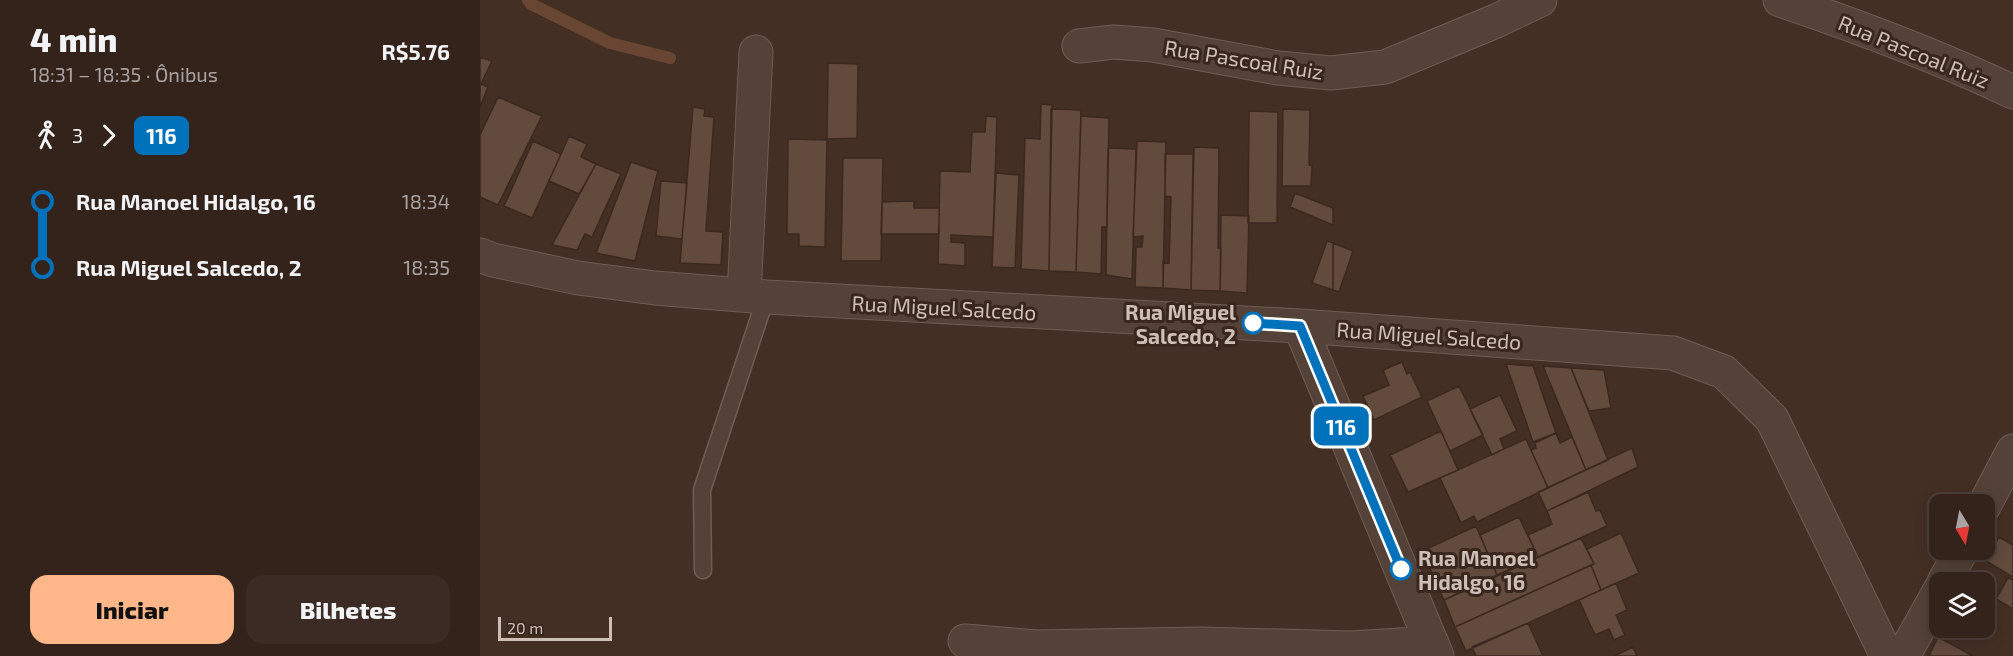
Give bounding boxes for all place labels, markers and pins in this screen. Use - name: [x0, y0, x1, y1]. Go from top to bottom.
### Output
- place label: Rua Miguel Salcedo, 2: [1125, 299, 1236, 348]
- marker: Rua Miguel Salcedo, 2: [1242, 312, 1264, 334]
- place label: Rua Manoel Hidalgo, 16: [1418, 545, 1536, 594]
- marker: Rua Manoel Hidalgo, 16: [1390, 558, 1412, 580]

